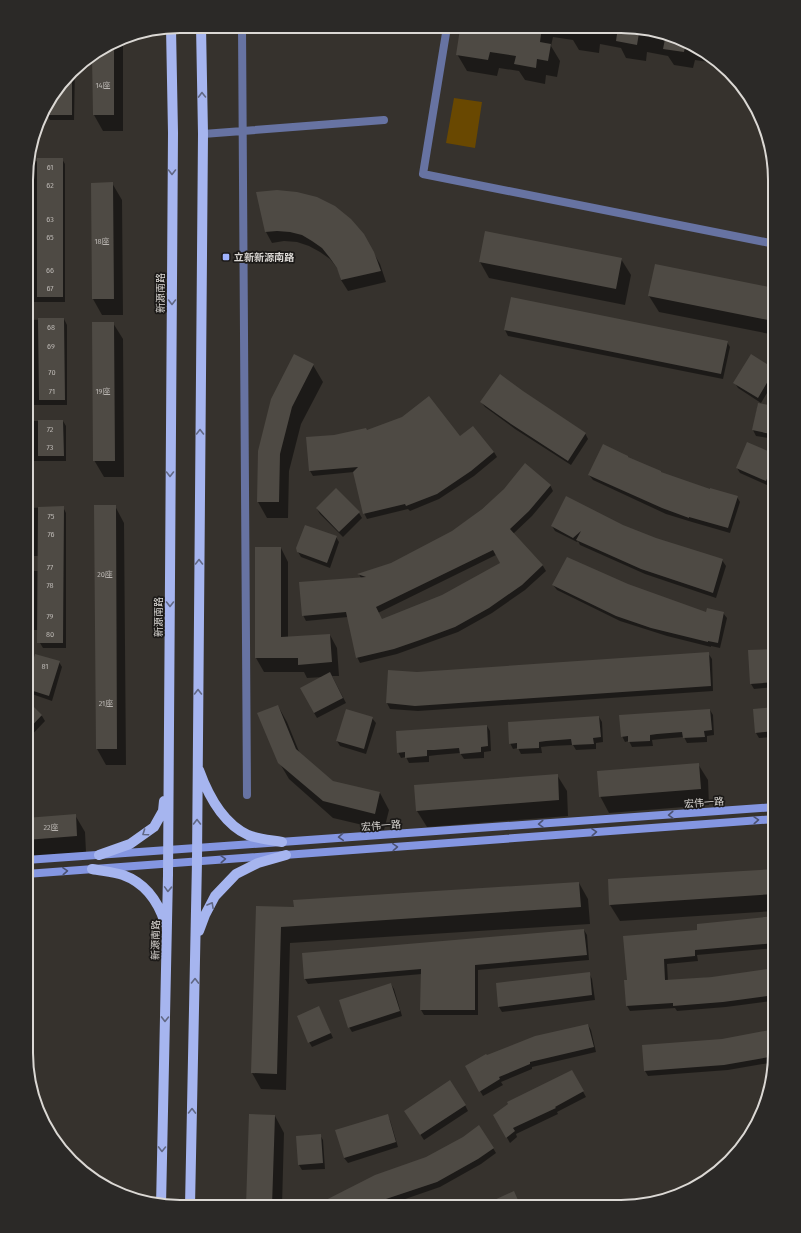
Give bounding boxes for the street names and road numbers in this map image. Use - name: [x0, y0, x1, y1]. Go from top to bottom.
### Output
- street label: 新源南路: [155, 273, 167, 313]
- street label: 新源南路: [153, 597, 165, 637]
- street label: 宏伟一路: [684, 796, 724, 810]
- street label: 宏伟一路: [361, 819, 401, 833]
- street label: 新源南路: [150, 920, 162, 960]

